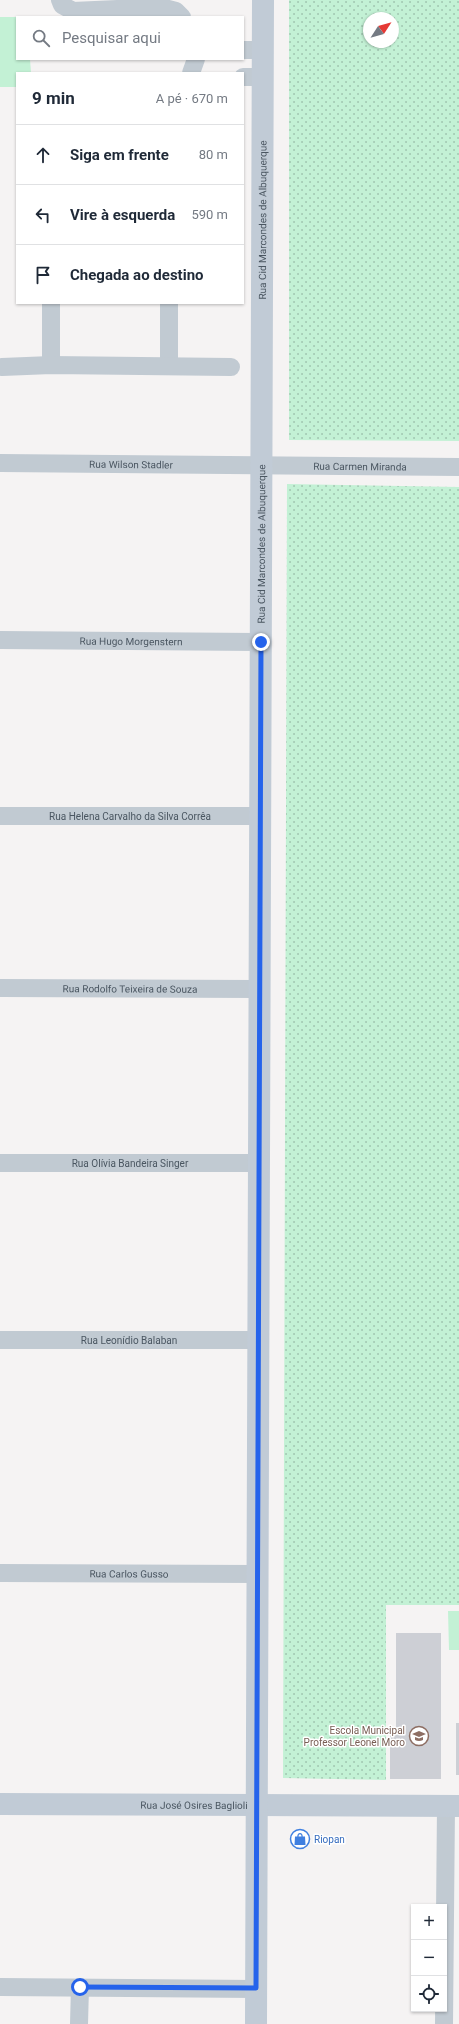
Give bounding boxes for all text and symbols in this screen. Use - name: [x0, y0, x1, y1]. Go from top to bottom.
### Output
- north arrow: [363, 12, 399, 48]
- search box: [16, 16, 244, 60]
- icon: search: [30, 27, 52, 49]
- text: Pesquisar aqui: [62, 29, 161, 47]
- text: 9 min: [32, 88, 75, 108]
- text: A pé · 670 m: [156, 91, 228, 106]
- street label: Rua Cid Marcondes de Albuquerque: [256, 140, 268, 300]
- icon: ahead: [32, 144, 54, 166]
- text: Siga em frente: [70, 146, 169, 164]
- text: 80 m: [199, 147, 228, 162]
- icon: left: [32, 204, 54, 226]
- text: Vire à esquerda: [70, 206, 175, 224]
- text: 590 m: [191, 207, 228, 222]
- icon: arrive: [32, 264, 54, 286]
- text: Chegada ao destino: [70, 266, 204, 284]
- street label: Rua Wilson Stadler: [89, 458, 174, 470]
- street label: Rua Carmen Miranda: [313, 460, 407, 472]
- street label: Rua Cid Marcondes de Albuquerque: [255, 464, 267, 624]
- route end: [252, 633, 270, 651]
- street label: Rua Hugo Morgenstern: [79, 635, 183, 647]
- street label: Rua Helena Carvalho da Silva Corrêa: [49, 811, 211, 822]
- street label: Rua Rodolfo Teixeira de Souza: [63, 983, 197, 994]
- street label: Rua Olívia Bandeira Singer: [72, 1158, 189, 1169]
- street label: Rua Leonídio Balaban: [81, 1335, 177, 1346]
- street label: Rua Carlos Gusso: [89, 1568, 169, 1579]
- place label: Escola Municipal Professor Leonel Moro: [304, 1725, 405, 1748]
- school or university icon: Escola Municipal Professor Leonel Moro: [408, 1725, 430, 1747]
- street label: Rua José Osires Baglioli: [140, 1799, 248, 1811]
- shop icon: Riopan: [289, 1828, 311, 1850]
- place label: Riopan: [314, 1834, 345, 1845]
- map controls: [411, 1904, 447, 2012]
- button: +: [411, 1904, 447, 1940]
- button: −: [411, 1940, 447, 1976]
- button: locate: [411, 1976, 447, 2012]
- route start: [71, 1978, 89, 1996]

